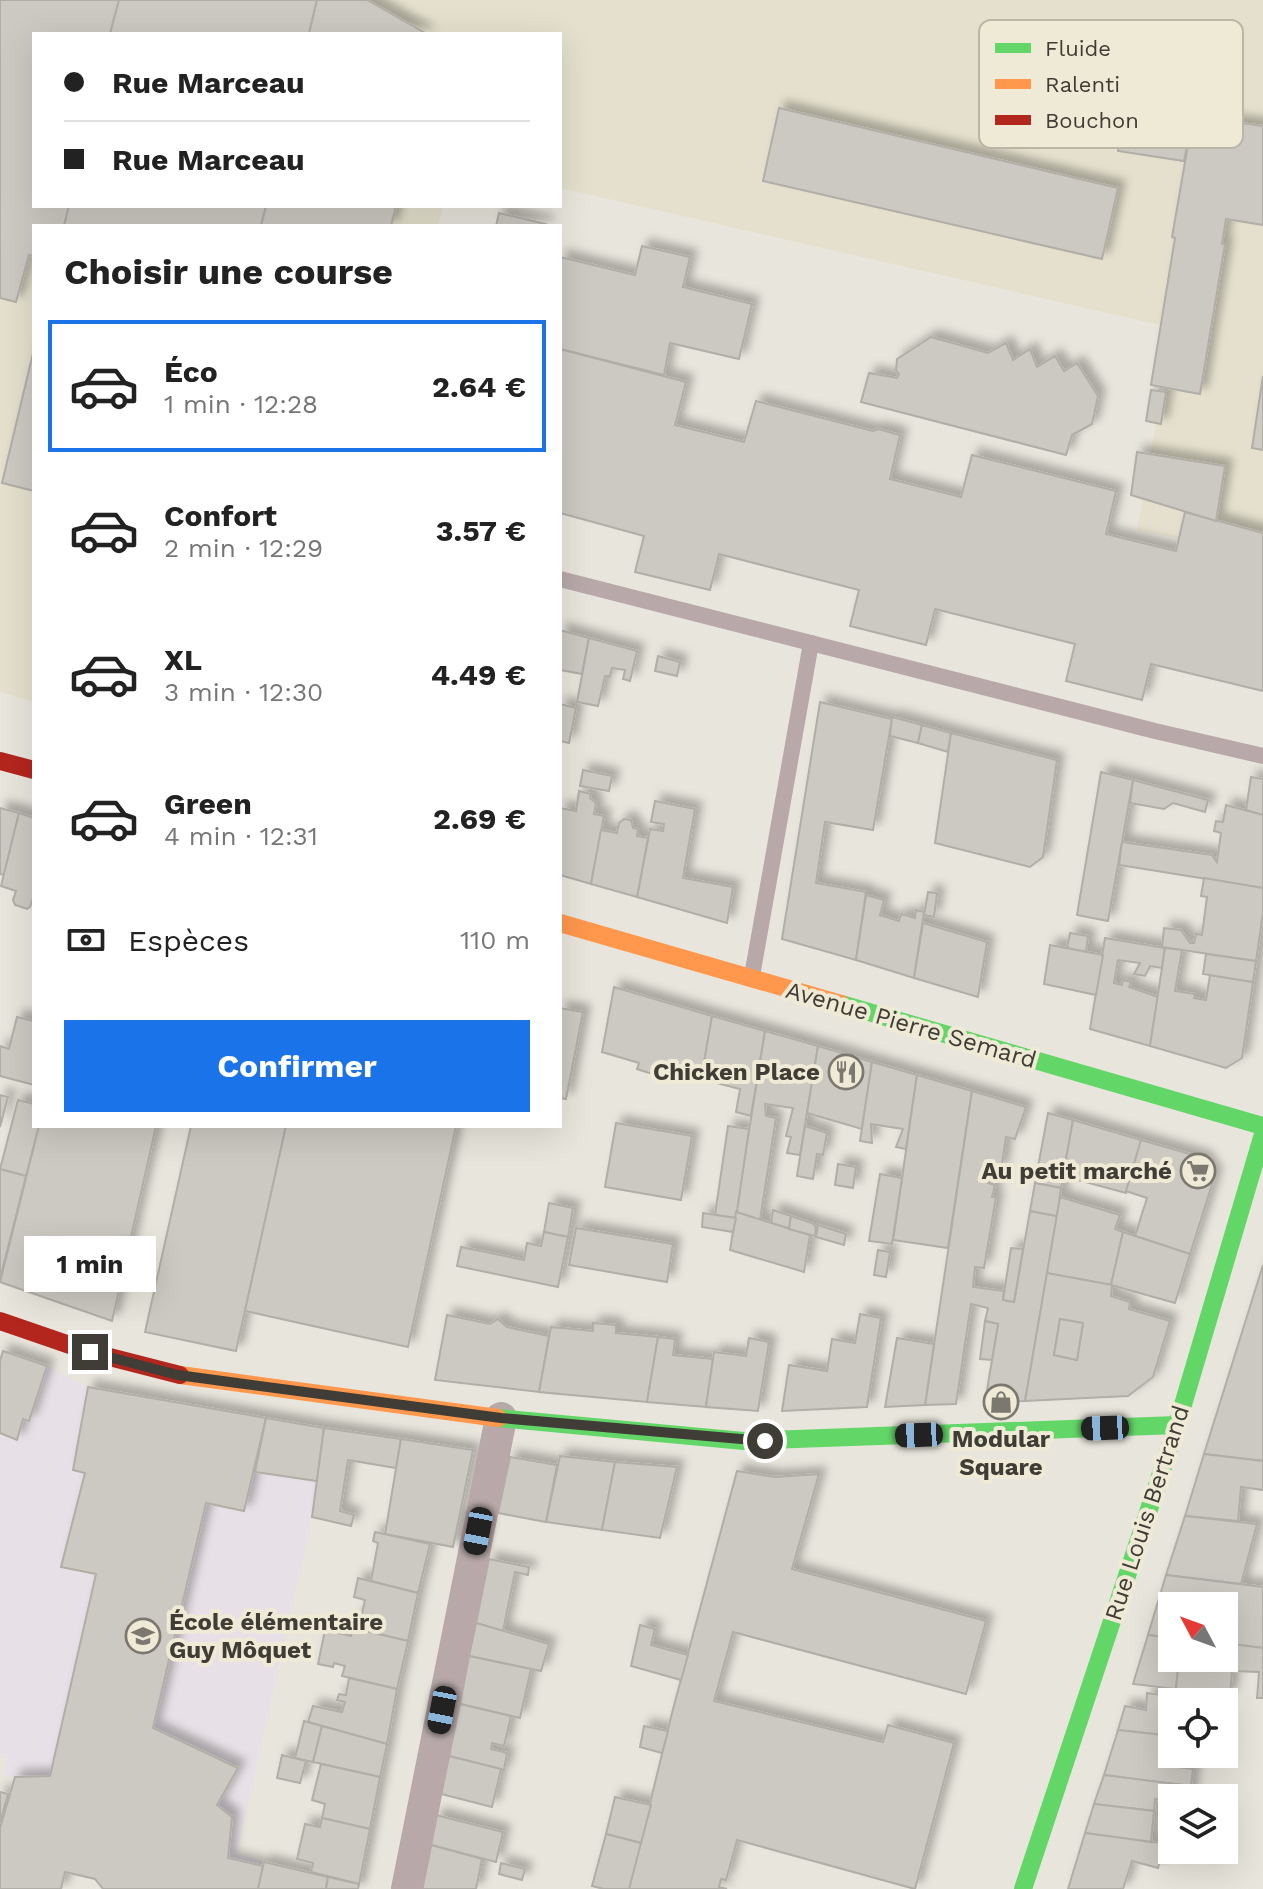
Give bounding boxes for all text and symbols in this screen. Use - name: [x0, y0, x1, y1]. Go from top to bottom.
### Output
- legend: [979, 20, 1243, 148]
- text: Fluide: [1045, 36, 1111, 61]
- text: Rue Marceau: [112, 65, 305, 100]
- text: Ralenti: [1045, 72, 1120, 97]
- text: Bouchon: [1045, 108, 1139, 133]
- text: Rue Marceau: [112, 142, 305, 177]
- text: Choisir une course: [64, 251, 393, 293]
- icon: car: [68, 350, 140, 422]
- text: Éco: [164, 354, 218, 389]
- text: 2.64 €: [432, 369, 526, 404]
- text: 1 min · 12:28: [164, 389, 318, 419]
- icon: car: [68, 494, 140, 566]
- text: Confort: [164, 498, 277, 533]
- text: 3.57 €: [436, 513, 526, 548]
- text: 2 min · 12:29: [164, 533, 323, 563]
- icon: car: [68, 638, 140, 710]
- text: XL: [164, 642, 202, 677]
- text: 4.49 €: [431, 657, 526, 692]
- text: 3 min · 12:30: [164, 677, 323, 707]
- icon: car: [68, 782, 140, 854]
- text: Green: [164, 786, 252, 821]
- text: 2.69 €: [433, 801, 526, 836]
- text: 4 min · 12:31: [164, 821, 318, 851]
- icon: cash: [64, 918, 108, 962]
- text: Espèces: [128, 923, 249, 958]
- text: 110 m: [460, 925, 530, 955]
- street label: Avenue Pierre Semard: [782, 976, 1040, 1074]
- button: Confirmer: [64, 1020, 530, 1112]
- restaurant icon: Chicken Place: [827, 1053, 865, 1091]
- place label: Chicken Place: [653, 1058, 820, 1086]
- supermarket icon: Au petit marché: [1179, 1152, 1217, 1190]
- place label: Au petit marché: [981, 1157, 1172, 1185]
- callout: 1 min: [24, 1236, 156, 1292]
- text: 1 min: [57, 1249, 123, 1279]
- route end: [72, 1334, 108, 1370]
- shop icon: Modular Square: [982, 1383, 1020, 1421]
- street label: Rue Louis Bertrand: [1099, 1402, 1195, 1624]
- car: [1081, 1415, 1129, 1441]
- car: [895, 1422, 943, 1448]
- route start: [747, 1423, 783, 1459]
- place label: Modular Square: [952, 1425, 1051, 1481]
- car: [462, 1505, 494, 1557]
- north arrow: [1158, 1592, 1238, 1672]
- map controls: [1158, 1592, 1238, 1864]
- place label: École élémentaire Guy Môquet: [169, 1608, 383, 1664]
- school or university icon: École élémentaire Guy Môquet: [124, 1617, 162, 1655]
- car: [426, 1684, 458, 1736]
- button: locate: [1158, 1688, 1238, 1768]
- button: layers: [1158, 1784, 1238, 1864]

